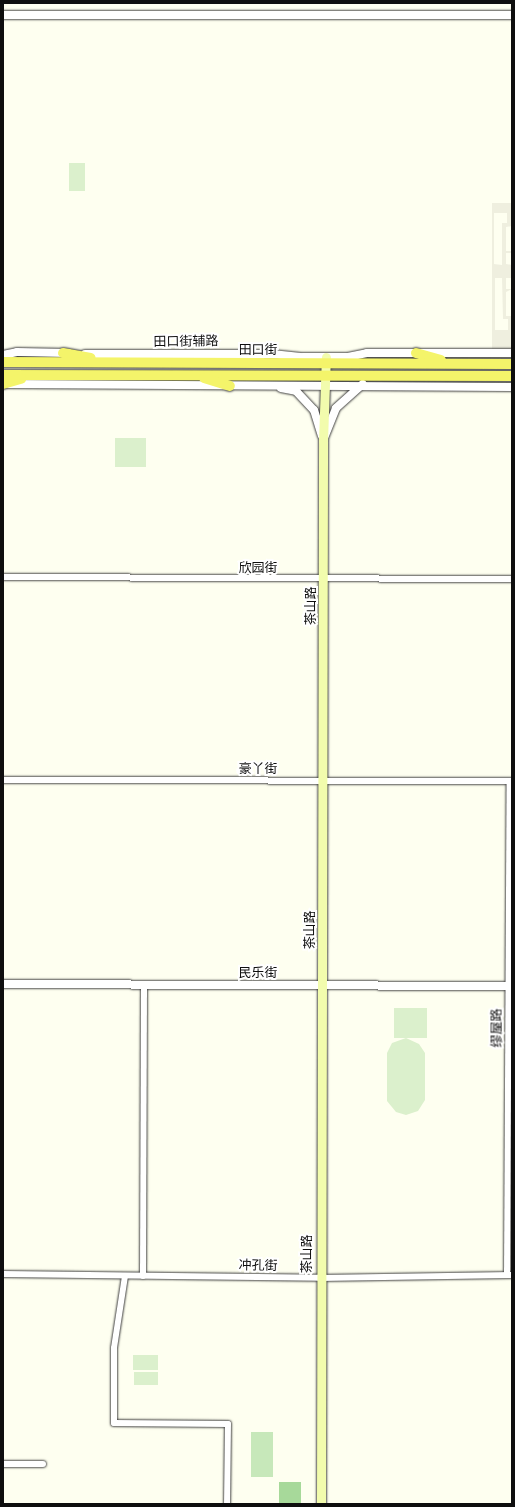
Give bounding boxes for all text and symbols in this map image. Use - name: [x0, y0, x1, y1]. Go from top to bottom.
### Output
- street label: 田口街辅路: [153, 334, 219, 350]
- street label: 田口街: [239, 342, 277, 358]
- street label: 欣园街: [239, 560, 277, 576]
- street label: 茶山路: [303, 587, 319, 625]
- street label: 豪丫街: [239, 761, 277, 777]
- street label: 茶山路: [302, 911, 318, 949]
- street label: 民乐街: [239, 965, 277, 981]
- street label: 缪屋路: [489, 1009, 505, 1047]
- street label: 茶山路: [299, 1235, 315, 1273]
- street label: 冲孔街: [238, 1258, 278, 1274]

